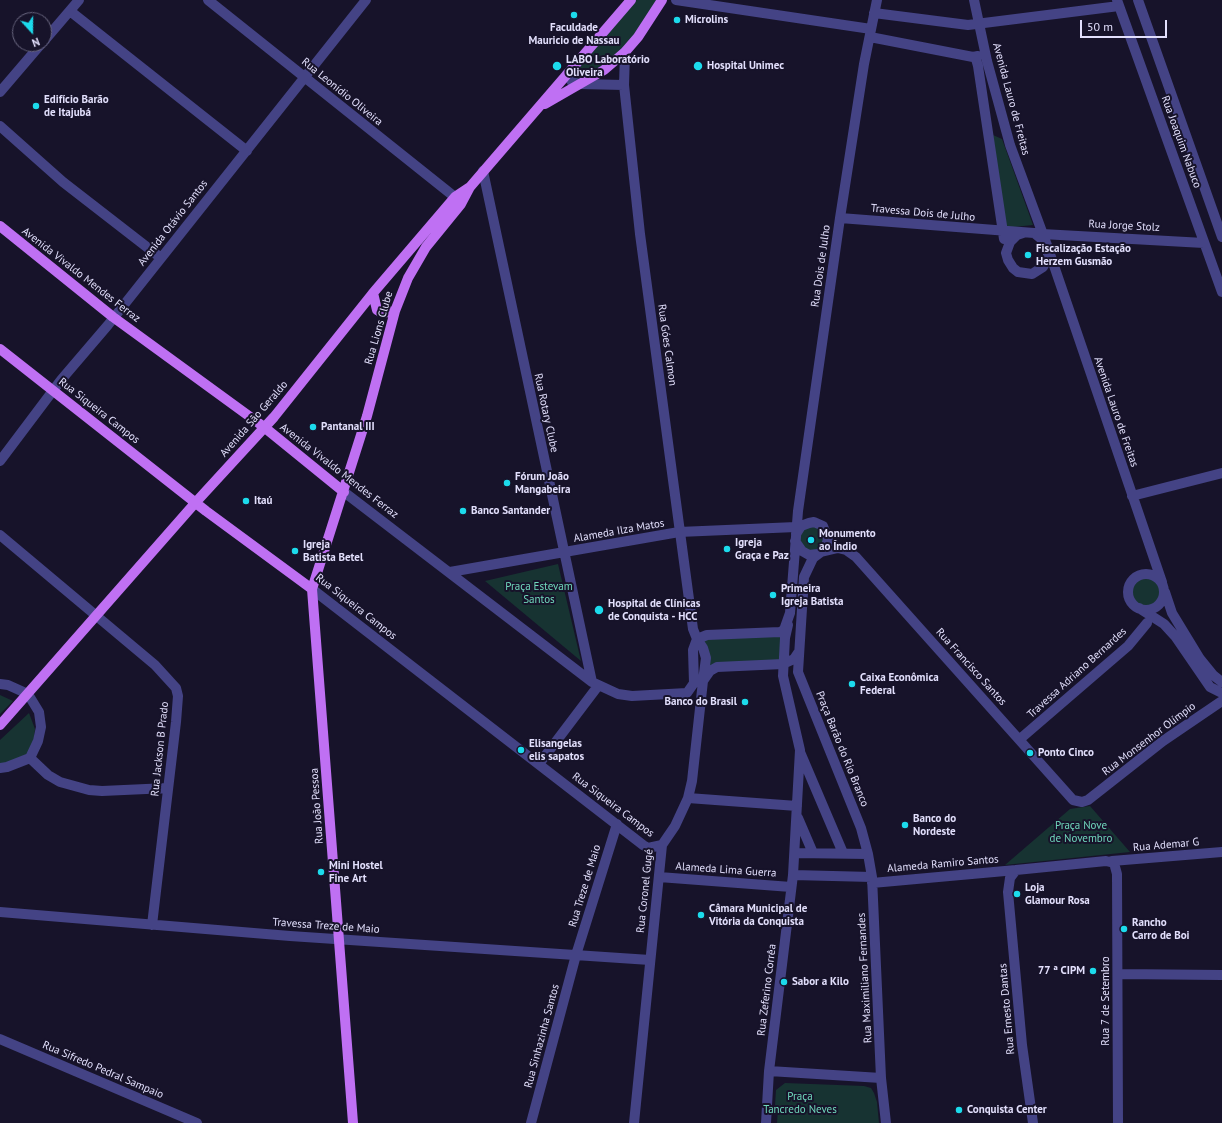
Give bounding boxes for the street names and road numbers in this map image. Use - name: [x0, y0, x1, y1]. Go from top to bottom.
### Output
- street label: Avenida Lauro de Freitas: [990, 41, 1032, 157]
- street label: Rua Leonídio Oliveira: [299, 55, 385, 129]
- street label: Rua Joaquim Nabuco: [1158, 94, 1204, 190]
- street label: Avenida Otávio Santos: [135, 177, 211, 269]
- street label: Travessa Dois de Julho: [870, 202, 976, 224]
- street label: Rua Jorge Stolz: [1088, 218, 1160, 234]
- street label: Rua Dois de Julho: [809, 224, 833, 308]
- street label: Avenida Vivaldo Mendes Ferraz: [19, 225, 143, 325]
- street label: Rua Lions Clube: [362, 290, 396, 366]
- street label: Rua Góes Calmon: [655, 303, 679, 387]
- street label: Avenida Lauro de Freitas: [1091, 355, 1141, 469]
- street label: Rua Rotary Clube: [531, 372, 561, 454]
- street label: Rua Siqueira Campos: [56, 375, 142, 447]
- street label: Avenida São Geraldo: [217, 378, 291, 460]
- street label: Avenida Vivaldo Mendes Ferraz: [277, 421, 401, 521]
- street label: Alameda Ilza Matos: [573, 517, 665, 545]
- street label: Rua Siqueira Campos: [313, 571, 399, 643]
- street label: Travessa Adriano Bernardes: [1025, 625, 1129, 721]
- street label: Rua Francisco Santos: [933, 626, 1009, 708]
- street label: Praça Barão do Rio Branco: [813, 689, 871, 809]
- street label: Rua Monsenhor Olímpio: [1100, 700, 1198, 778]
- street label: Rua Jackson B Prado: [148, 701, 172, 797]
- street label: Rua João Pessoa: [308, 768, 326, 844]
- street label: Rua Siqueira Campos: [569, 770, 657, 840]
- street label: Rua Ademar G: [1132, 836, 1200, 854]
- street label: Rua Treze de Maio: [566, 843, 604, 929]
- street label: Rua Coronel Gugé: [634, 848, 656, 934]
- street label: Alameda Ramiro Santos: [887, 853, 999, 875]
- street label: Alameda Lima Guerra: [675, 860, 777, 880]
- street label: Rua Maximiliano Fernandes: [855, 912, 875, 1044]
- street label: Travessa Treze de Maio: [272, 916, 380, 936]
- street label: Rua Zeferino Corrêa: [755, 943, 779, 1037]
- street label: Rua 7 de Setembro: [1099, 956, 1113, 1046]
- street label: Rua Ernesto Dantas: [996, 963, 1018, 1055]
- street label: Rua Sinhazinha Santos: [522, 983, 562, 1089]
- street label: Rua Sifredo Pedral Sampaio: [40, 1038, 166, 1102]

